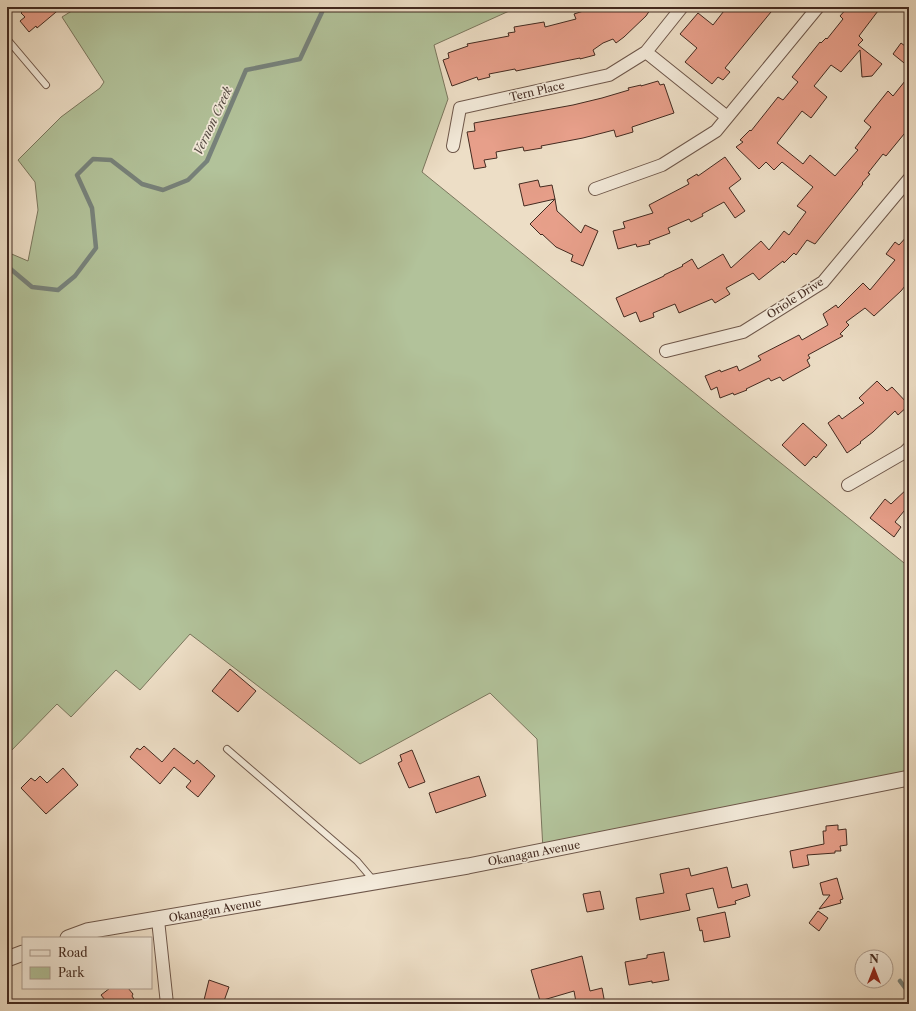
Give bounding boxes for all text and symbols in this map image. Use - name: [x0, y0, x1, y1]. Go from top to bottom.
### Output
- street label: Tern Place: [508, 78, 566, 104]
- water label: Vernon Creek: [190, 83, 235, 158]
- street label: Oriole Drive: [764, 274, 826, 322]
- street label: Okanagan Avenue: [487, 837, 581, 869]
- street label: Okanagan Avenue: [168, 895, 262, 925]
- legend: [22, 937, 152, 989]
- text: Road: [58, 945, 88, 960]
- north arrow: [854, 949, 894, 989]
- text: N: [869, 952, 879, 966]
- text: Park: [58, 965, 85, 980]

